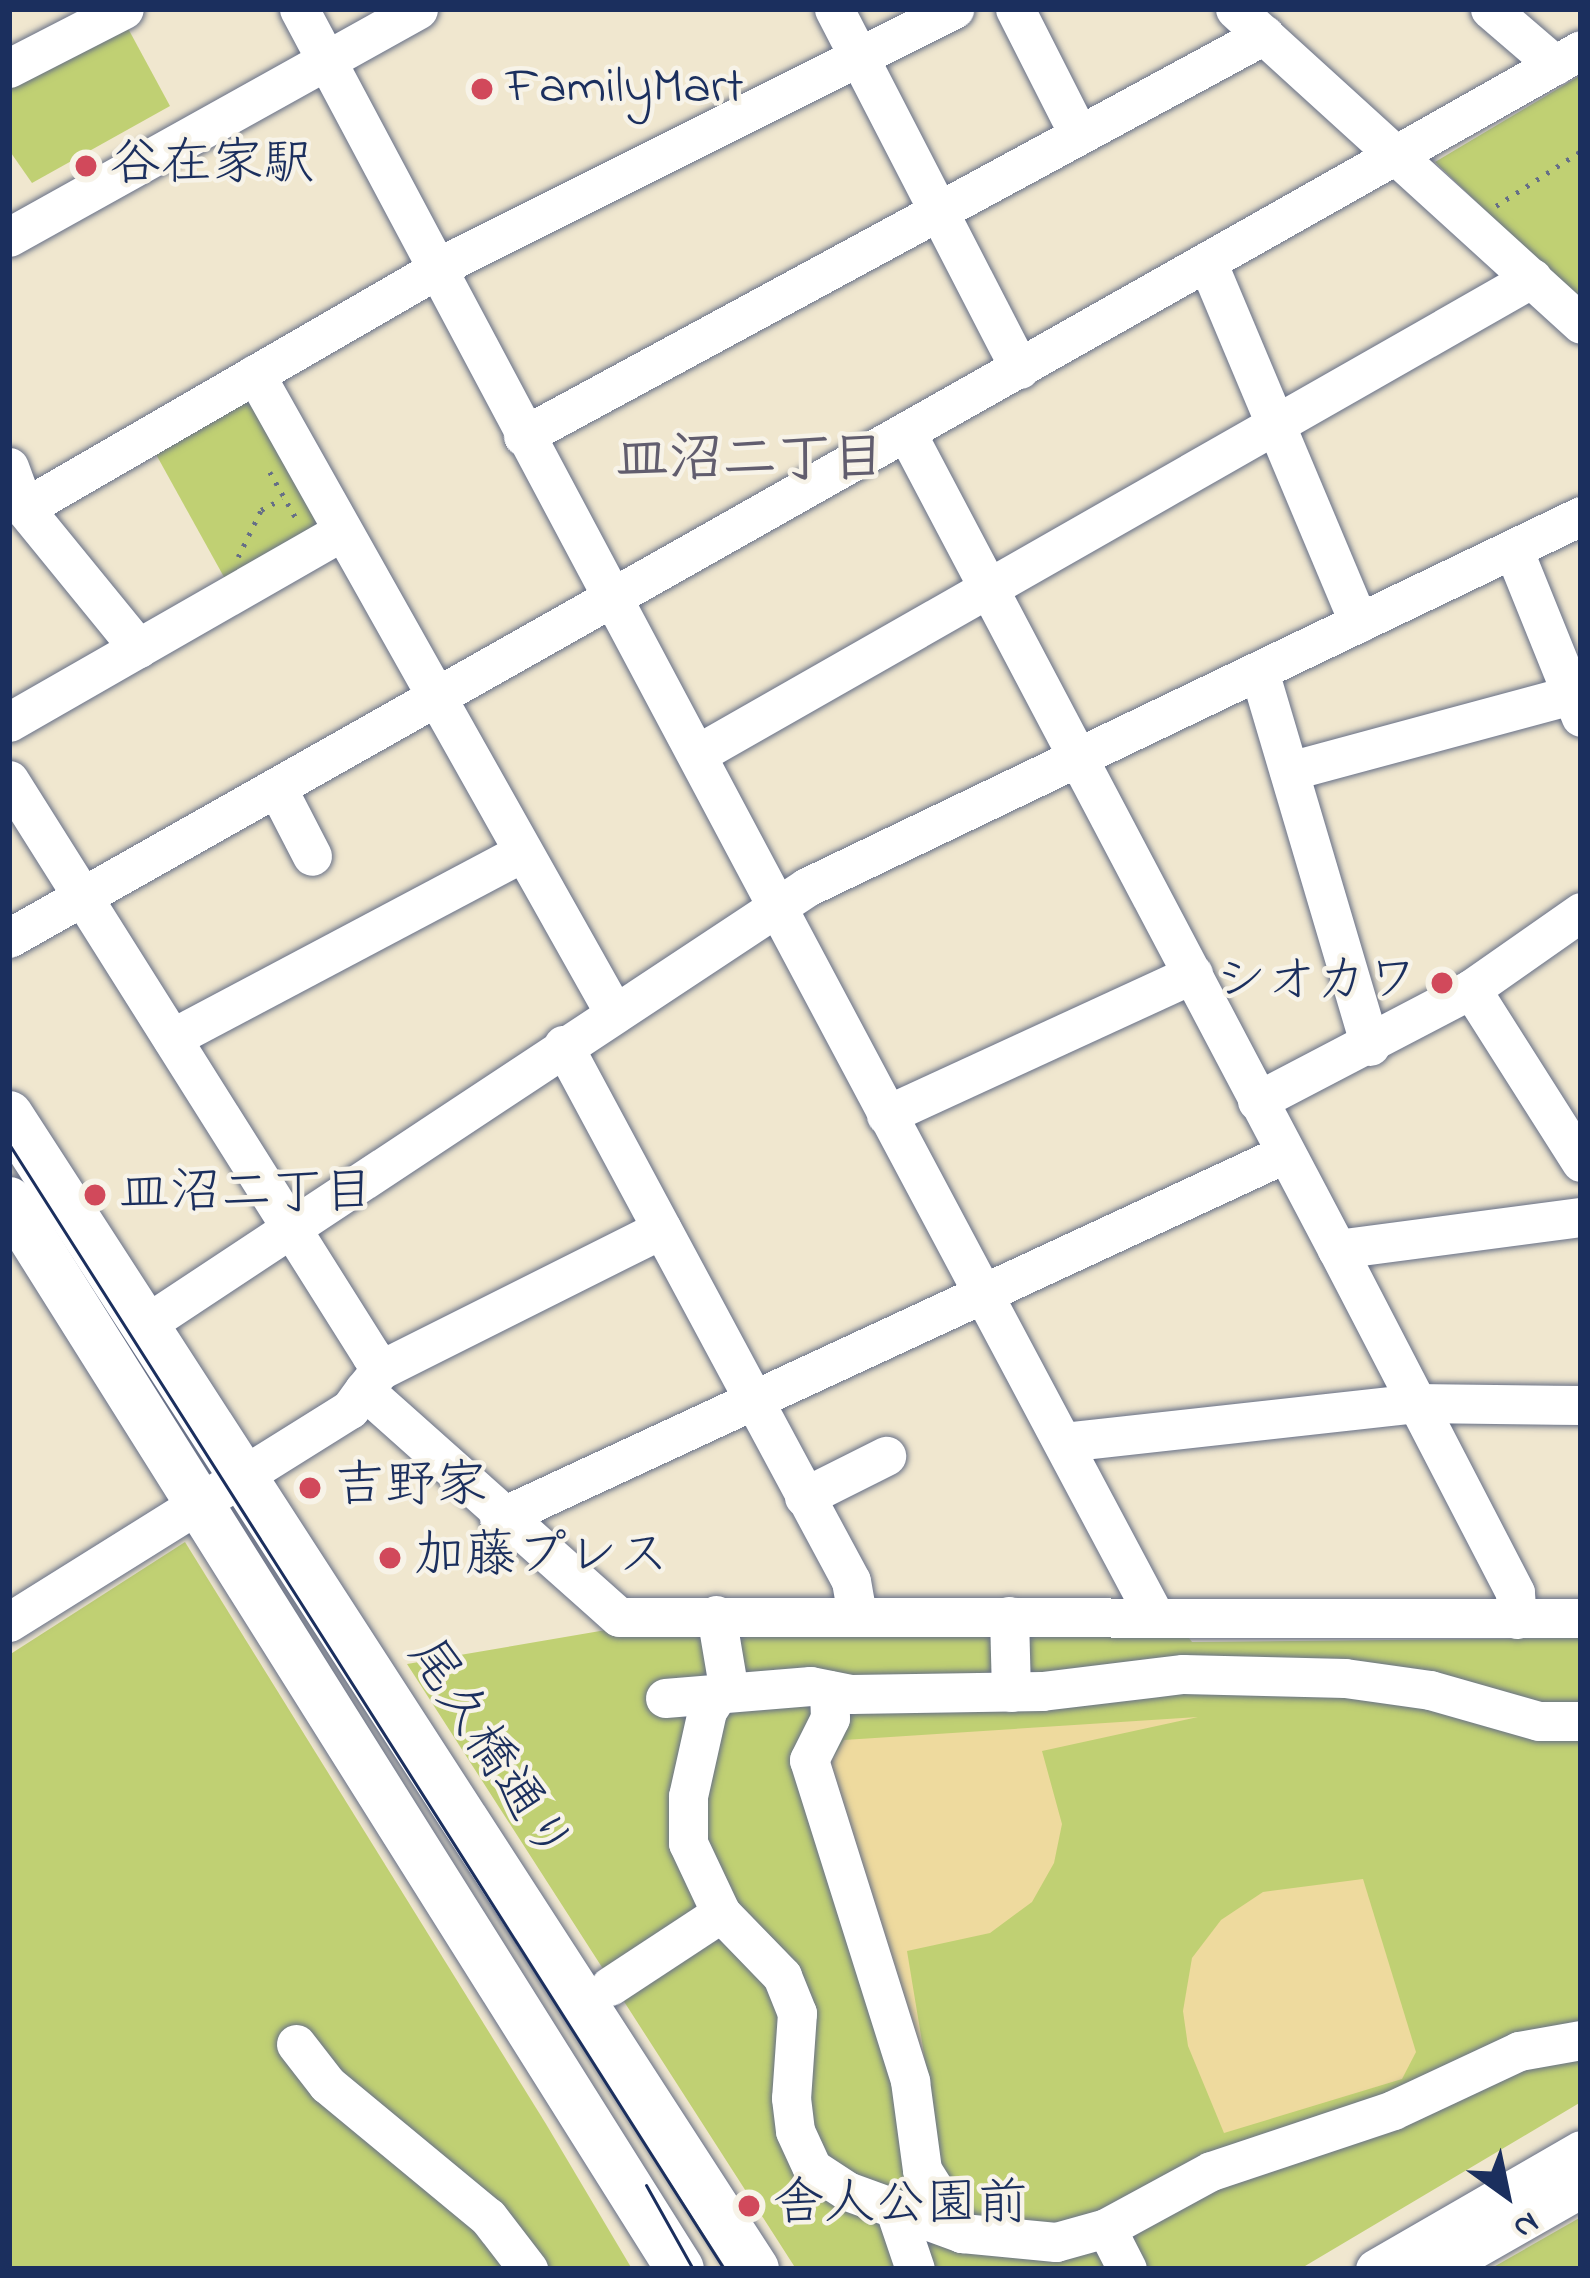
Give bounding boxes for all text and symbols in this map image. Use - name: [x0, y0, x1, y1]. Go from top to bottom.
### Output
- place label: FamilyMart: [506, 58, 744, 120]
- marker: FamilyMart: [469, 76, 495, 102]
- place label: 谷在家駅: [110, 135, 314, 197]
- marker: 谷在家駅: [73, 153, 99, 179]
- district label: 皿沼二丁目: [615, 430, 885, 494]
- place label: シオカワ: [1214, 952, 1418, 1014]
- marker: シオカワ: [1429, 970, 1455, 996]
- place label: 皿沼二丁目: [119, 1164, 374, 1226]
- marker: 皿沼二丁目: [82, 1182, 108, 1208]
- place label: 吉野家: [334, 1457, 487, 1519]
- marker: 吉野家: [297, 1475, 323, 1501]
- place label: 加藤プレス: [414, 1527, 669, 1589]
- marker: 加藤プレス: [377, 1545, 403, 1571]
- street label: 尾久橋通り: [393, 1628, 583, 1876]
- north arrow: [1446, 2134, 1566, 2254]
- place label: 舎人公園前: [773, 2175, 1028, 2237]
- marker: 舎人公園前: [736, 2193, 762, 2219]
- text: N: [1503, 2198, 1548, 2250]

